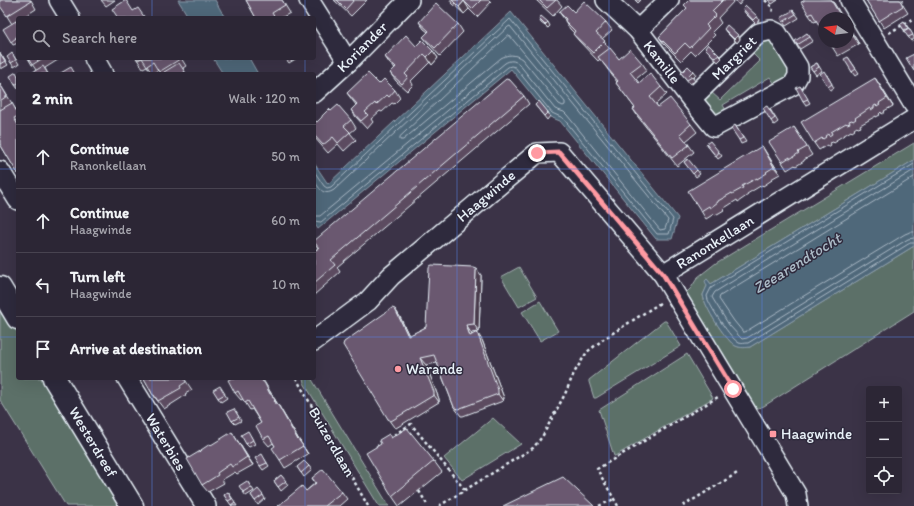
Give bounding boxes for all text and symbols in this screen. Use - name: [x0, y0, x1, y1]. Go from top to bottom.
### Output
- north arrow: [818, 12, 854, 48]
- search box: [16, 16, 316, 60]
- street label: Koriander: [333, 18, 391, 76]
- icon: search: [30, 27, 52, 49]
- text: Search here: [62, 29, 137, 47]
- street label: Margriet: [708, 32, 761, 84]
- street label: Kamille: [640, 37, 684, 87]
- text: 2 min: [32, 88, 72, 108]
- text: Walk · 120 m: [229, 91, 300, 106]
- text: Continue: [70, 140, 129, 158]
- route end: [528, 144, 546, 162]
- icon: ahead: [32, 146, 54, 168]
- text: 50 m: [271, 149, 300, 164]
- text: Ranonkellaan: [70, 158, 146, 173]
- street label: Haagwinde: [453, 166, 519, 226]
- text: Continue: [70, 204, 129, 222]
- icon: ahead: [32, 210, 54, 232]
- street label: Ranonkellaan: [673, 211, 758, 273]
- text: 60 m: [271, 213, 300, 228]
- text: Haagwinde: [70, 222, 132, 237]
- water label: Zeearendtocht: [750, 227, 846, 298]
- text: Turn left: [70, 268, 125, 286]
- icon: left: [32, 274, 54, 296]
- text: 10 m: [272, 277, 300, 292]
- text: Haagwinde: [70, 286, 132, 301]
- icon: arrive: [32, 338, 54, 360]
- text: Arrive at destination: [70, 340, 202, 358]
- place label: Warande: [406, 360, 463, 378]
- marker: Warande: [393, 364, 403, 374]
- route start: [724, 380, 742, 398]
- map controls: [866, 386, 902, 494]
- button: +: [866, 386, 902, 422]
- street label: Westerdreef: [65, 404, 121, 481]
- street label: Buizerdlaan: [305, 404, 359, 480]
- street label: Waterbies: [142, 410, 190, 474]
- button: −: [866, 422, 902, 458]
- place label: Haagwinde: [781, 425, 852, 443]
- marker: Haagwinde: [768, 429, 778, 439]
- button: locate: [866, 458, 902, 494]

